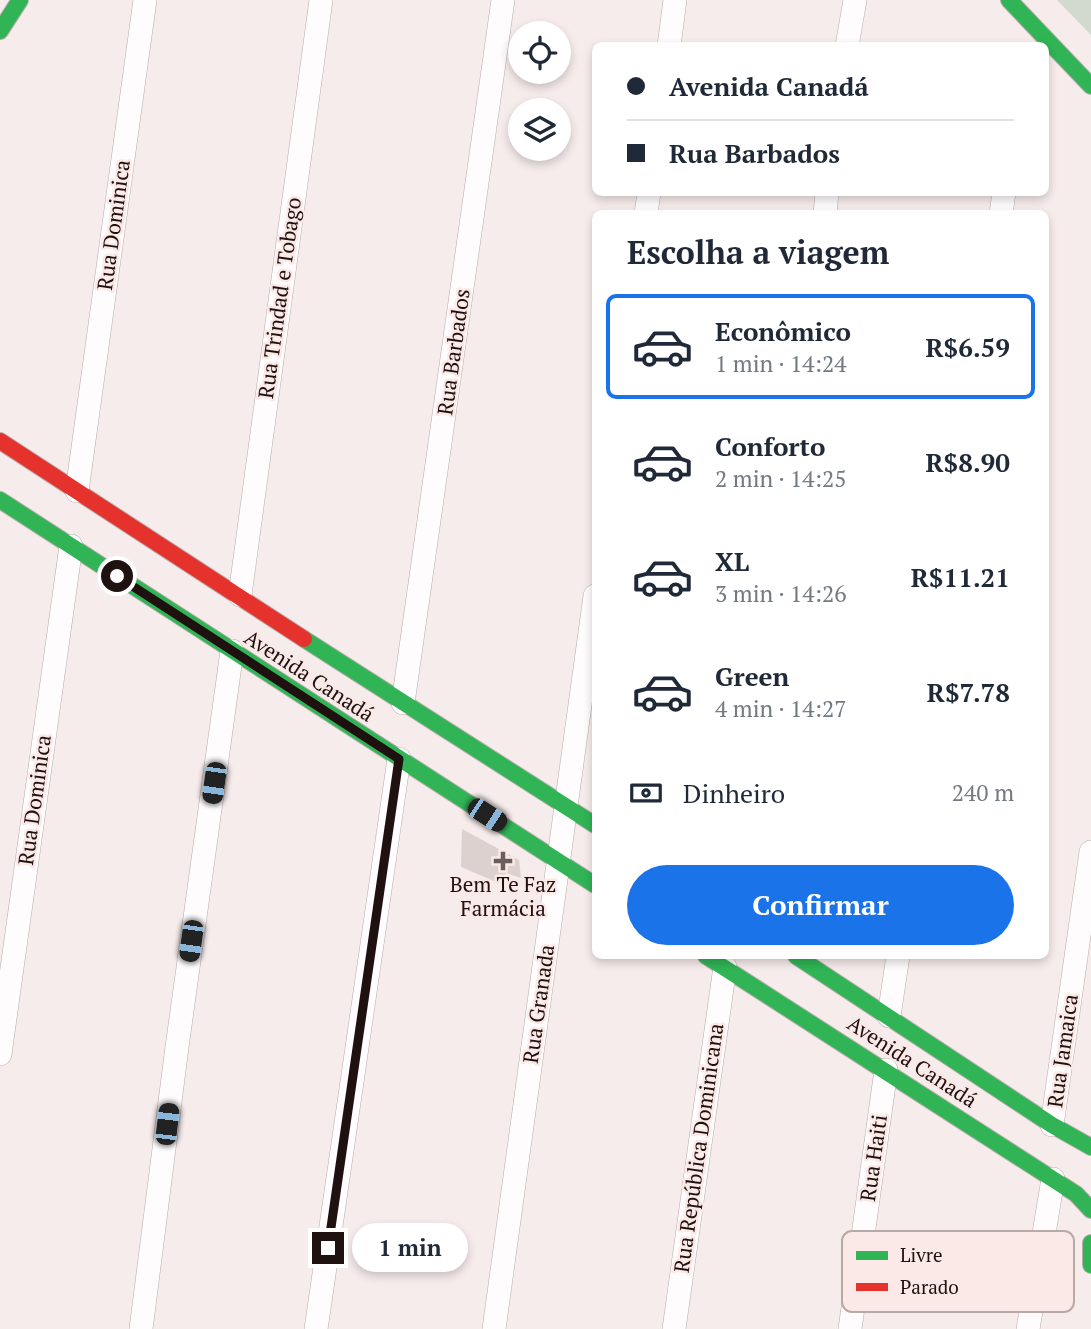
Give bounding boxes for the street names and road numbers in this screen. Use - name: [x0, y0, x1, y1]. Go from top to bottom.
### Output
- street label: Rua Dominica: [90, 158, 136, 292]
- street label: Rua Trindad e Tobago: [251, 195, 307, 400]
- street label: Rua Barbados: [430, 287, 476, 417]
- street label: Avenida Canadá: [239, 623, 380, 728]
- street label: Rua Dominica: [11, 733, 57, 867]
- street label: Rua Granada: [516, 942, 560, 1065]
- street label: Rua Jamaica: [1040, 992, 1084, 1109]
- street label: Avenida Canadá: [842, 1009, 983, 1114]
- street label: Rua República Dominicana: [667, 1021, 729, 1274]
- street label: Rua Haiti: [853, 1113, 893, 1203]

